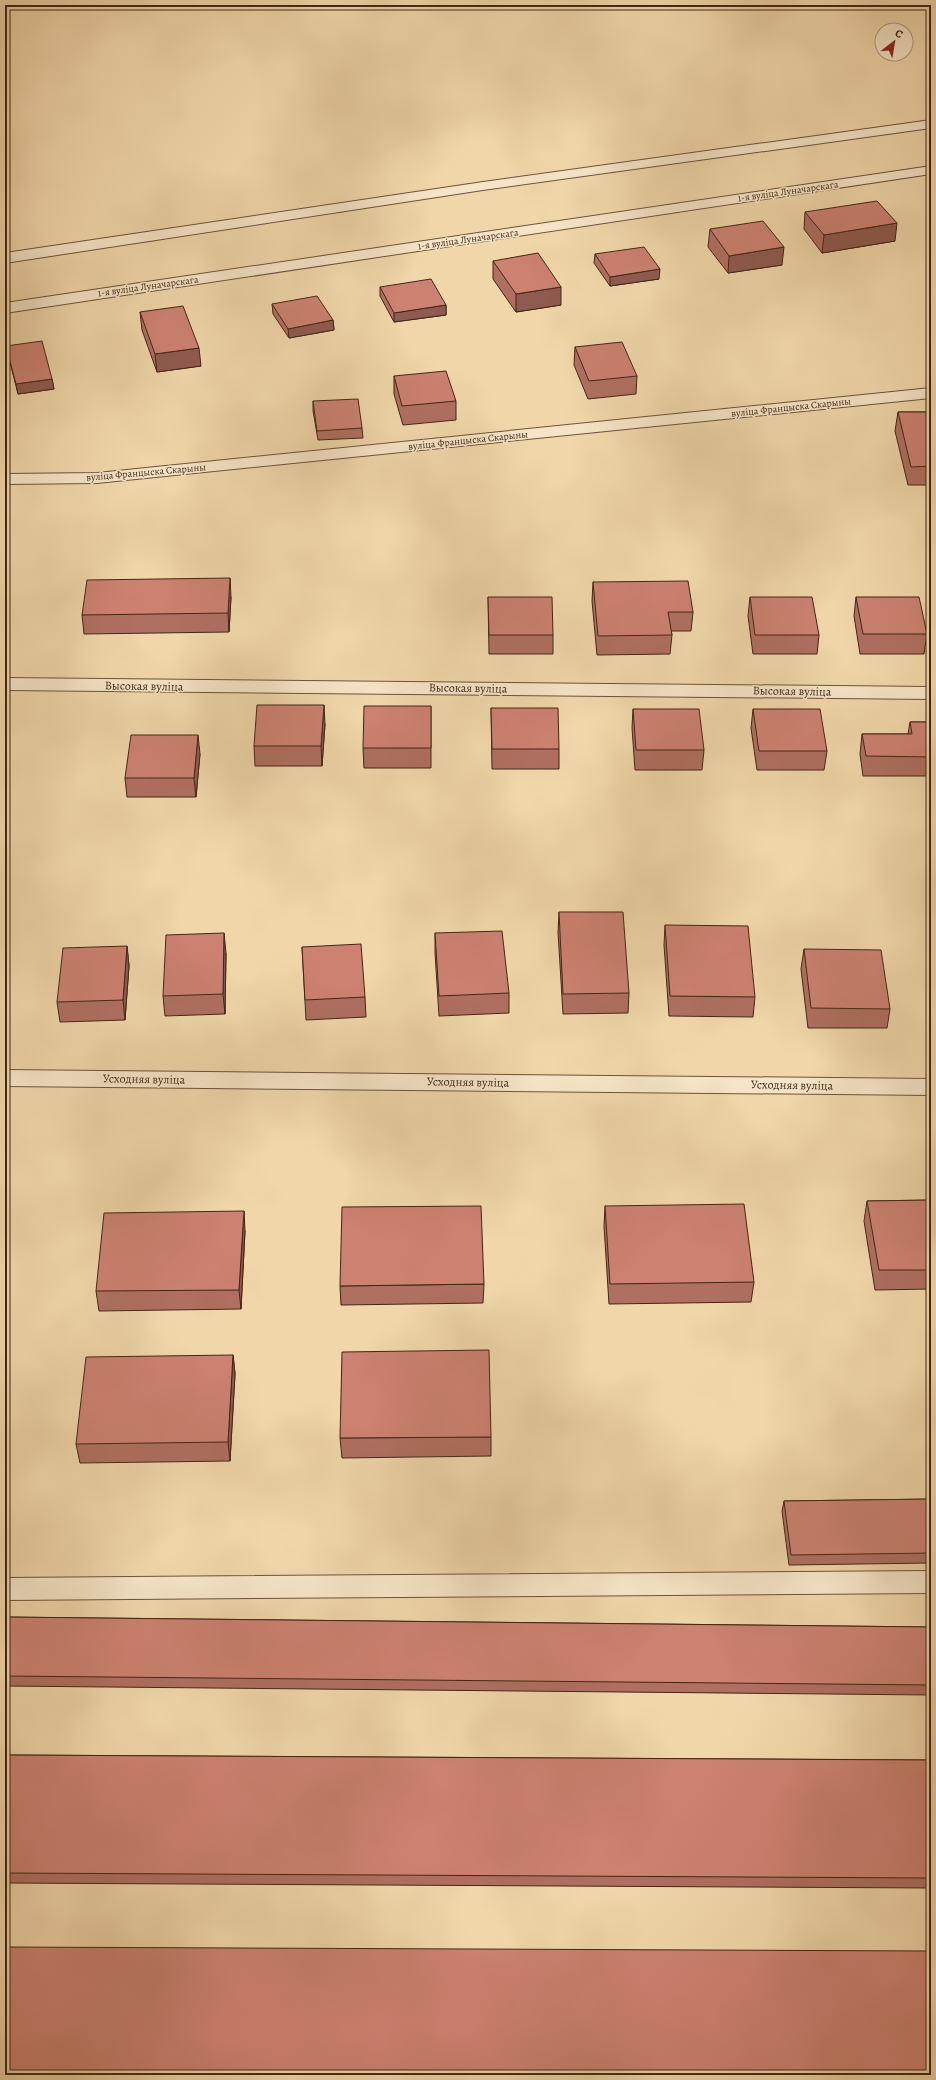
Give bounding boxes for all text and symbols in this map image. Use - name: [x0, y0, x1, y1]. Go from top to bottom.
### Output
- north arrow: [874, 22, 914, 62]
- text: С: [892, 26, 906, 42]
- street label: 1-я вуліца Луначарскага: [737, 177, 840, 205]
- street label: 1-я вуліца Луначарскага: [417, 225, 520, 253]
- street label: 1-я вуліца Луначарскага: [97, 272, 200, 300]
- street label: вуліца Францыска Скарыны: [731, 394, 852, 421]
- street label: вуліца Францыска Скарыны: [408, 427, 529, 454]
- street label: вуліца Францыска Скарыны: [86, 460, 207, 485]
- street label: Высокая вуліца: [105, 677, 184, 695]
- street label: Высокая вуліца: [429, 679, 508, 697]
- street label: Высокая вуліца: [753, 682, 832, 700]
- street label: Усходняя вуліца: [103, 1070, 186, 1088]
- street label: Усходняя вуліца: [427, 1073, 510, 1091]
- street label: Усходняя вуліца: [751, 1076, 834, 1094]

